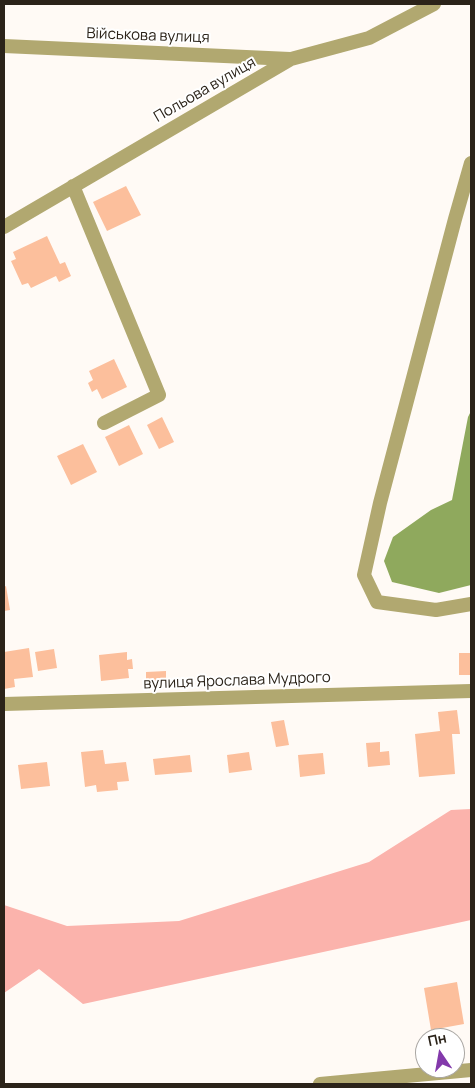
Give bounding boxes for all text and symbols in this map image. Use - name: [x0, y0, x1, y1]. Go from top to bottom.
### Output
- street label: Військова вулиця: [86, 25, 210, 47]
- street label: Польова вулиця: [151, 54, 259, 126]
- street label: вулиця Ярослава Мудрого: [143, 669, 331, 693]
- north arrow: [415, 1028, 465, 1078]
- text: Пн: [426, 1028, 448, 1050]

